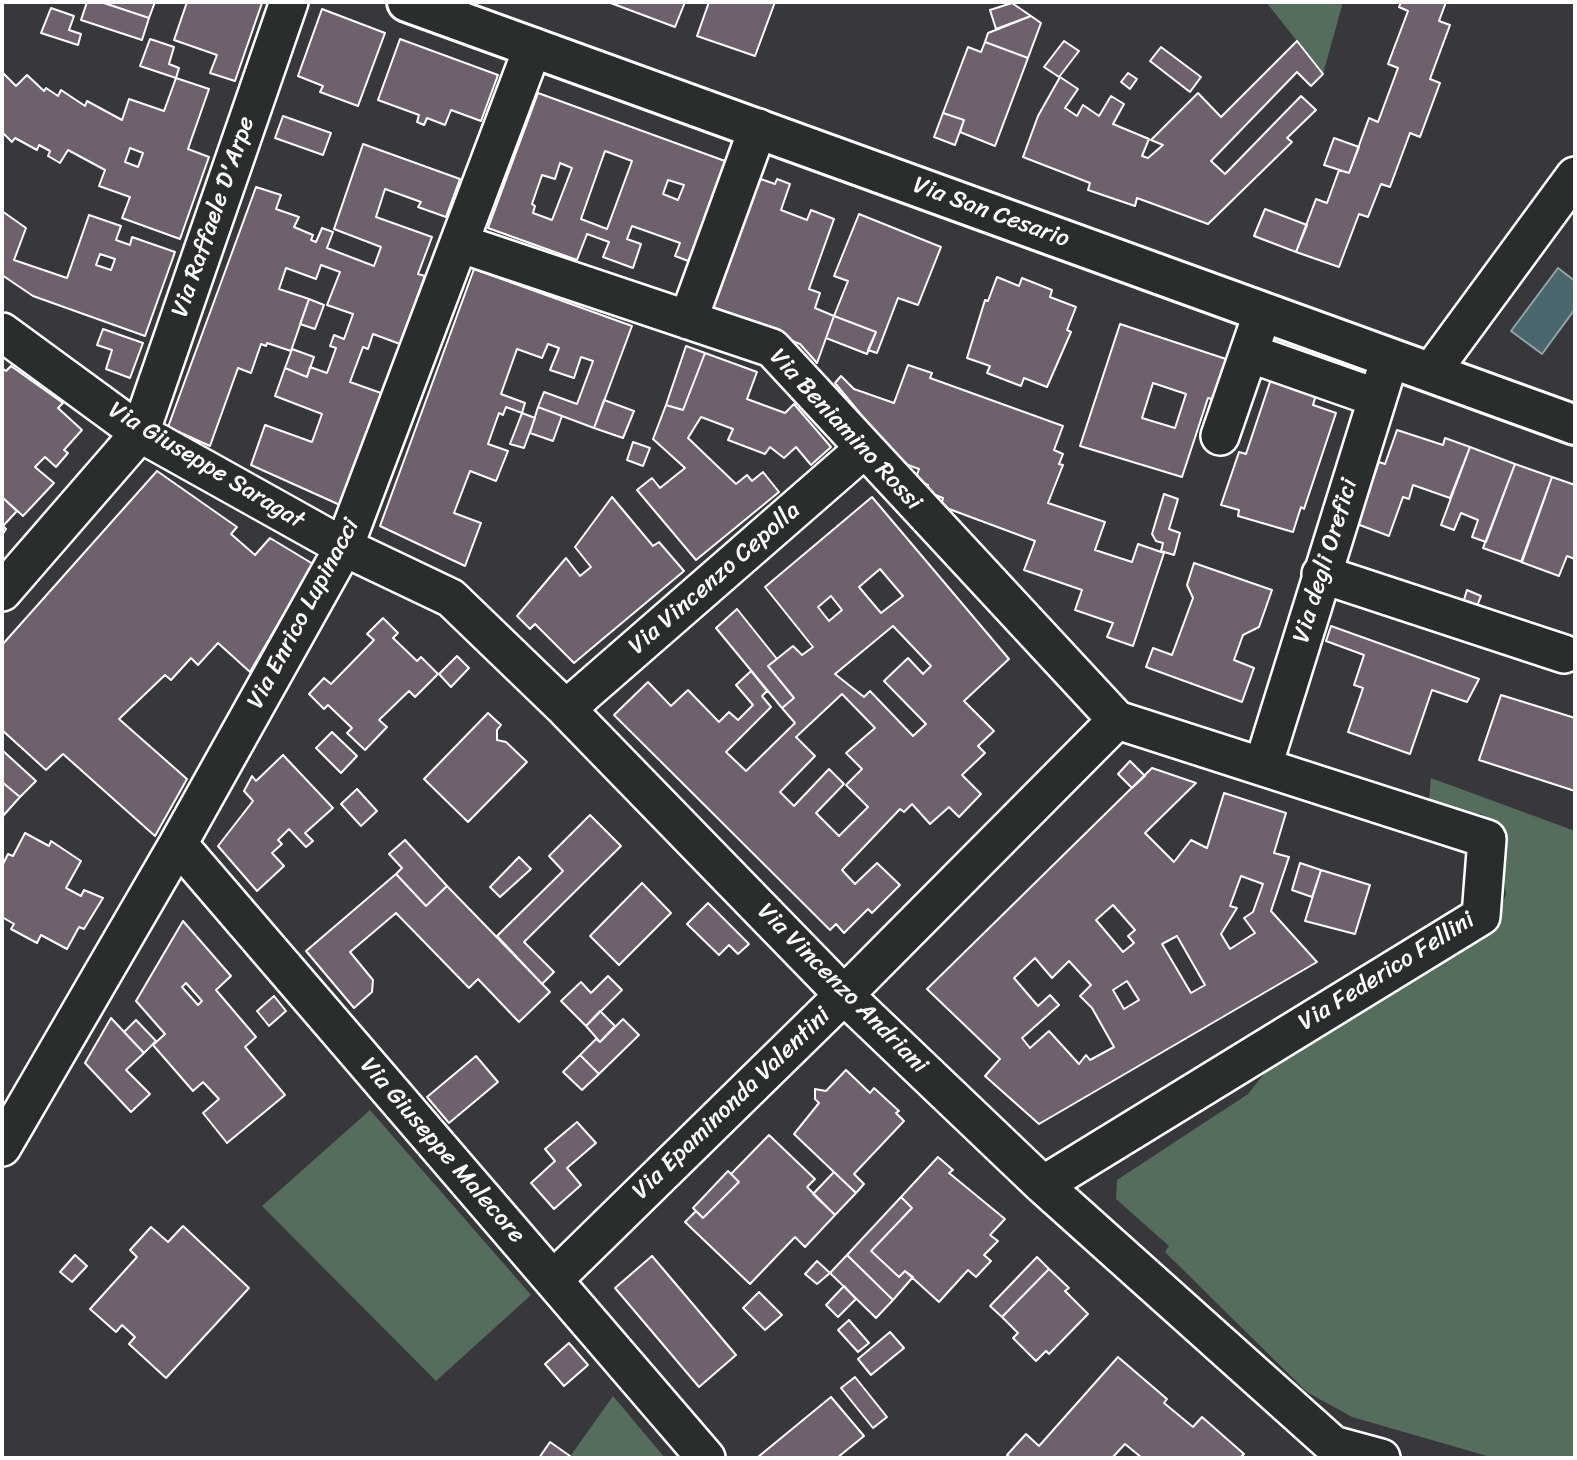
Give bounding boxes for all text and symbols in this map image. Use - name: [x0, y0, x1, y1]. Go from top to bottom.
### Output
- street label: Via Raffaele D'Arpe: [166, 113, 262, 321]
- street label: Via San Cesario: [909, 171, 1073, 255]
- street label: Via Beniamino Rossi: [763, 343, 927, 517]
- street label: Via Giuseppe Saragat: [103, 396, 309, 536]
- street label: Via degli Orefici: [1287, 475, 1365, 647]
- street label: Via Vincenzo Cepolla: [623, 497, 807, 661]
- street label: Via Enrico Lupinacci: [242, 514, 366, 714]
- street label: Via Vincenzo Andriani: [751, 898, 933, 1080]
- street label: Via Federico Fellini: [1294, 906, 1480, 1038]
- street label: Via Epaminonda Valentini: [627, 1002, 837, 1206]
- street label: Via Giuseppe Malecore: [353, 1052, 531, 1250]

